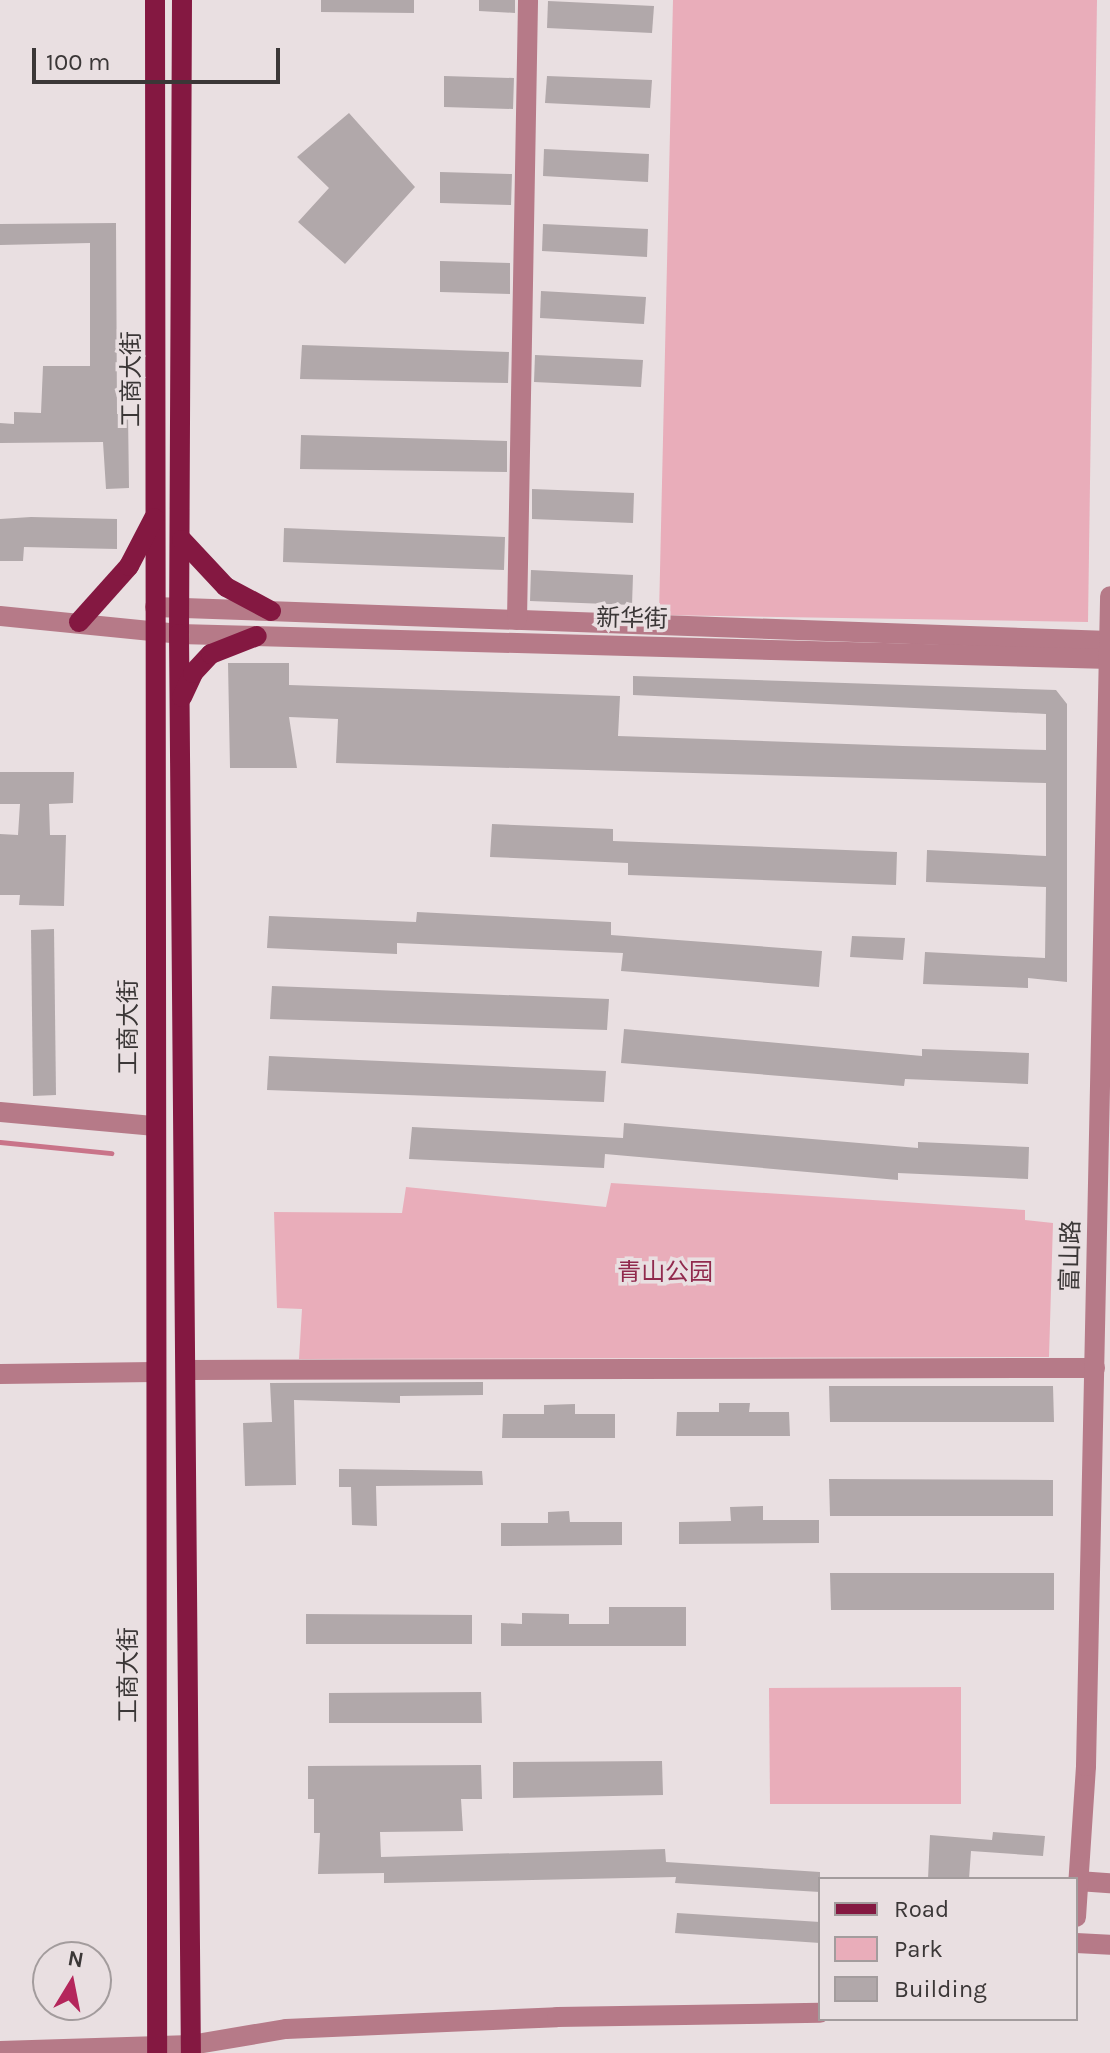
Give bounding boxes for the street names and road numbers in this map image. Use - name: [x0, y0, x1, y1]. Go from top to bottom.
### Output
- street label: 工商大街: [118, 331, 146, 427]
- street label: 新华街: [596, 604, 668, 634]
- street label: 工商大街: [115, 979, 143, 1075]
- street label: 富山路: [1056, 1220, 1086, 1292]
- street label: 工商大街: [115, 1627, 143, 1723]

